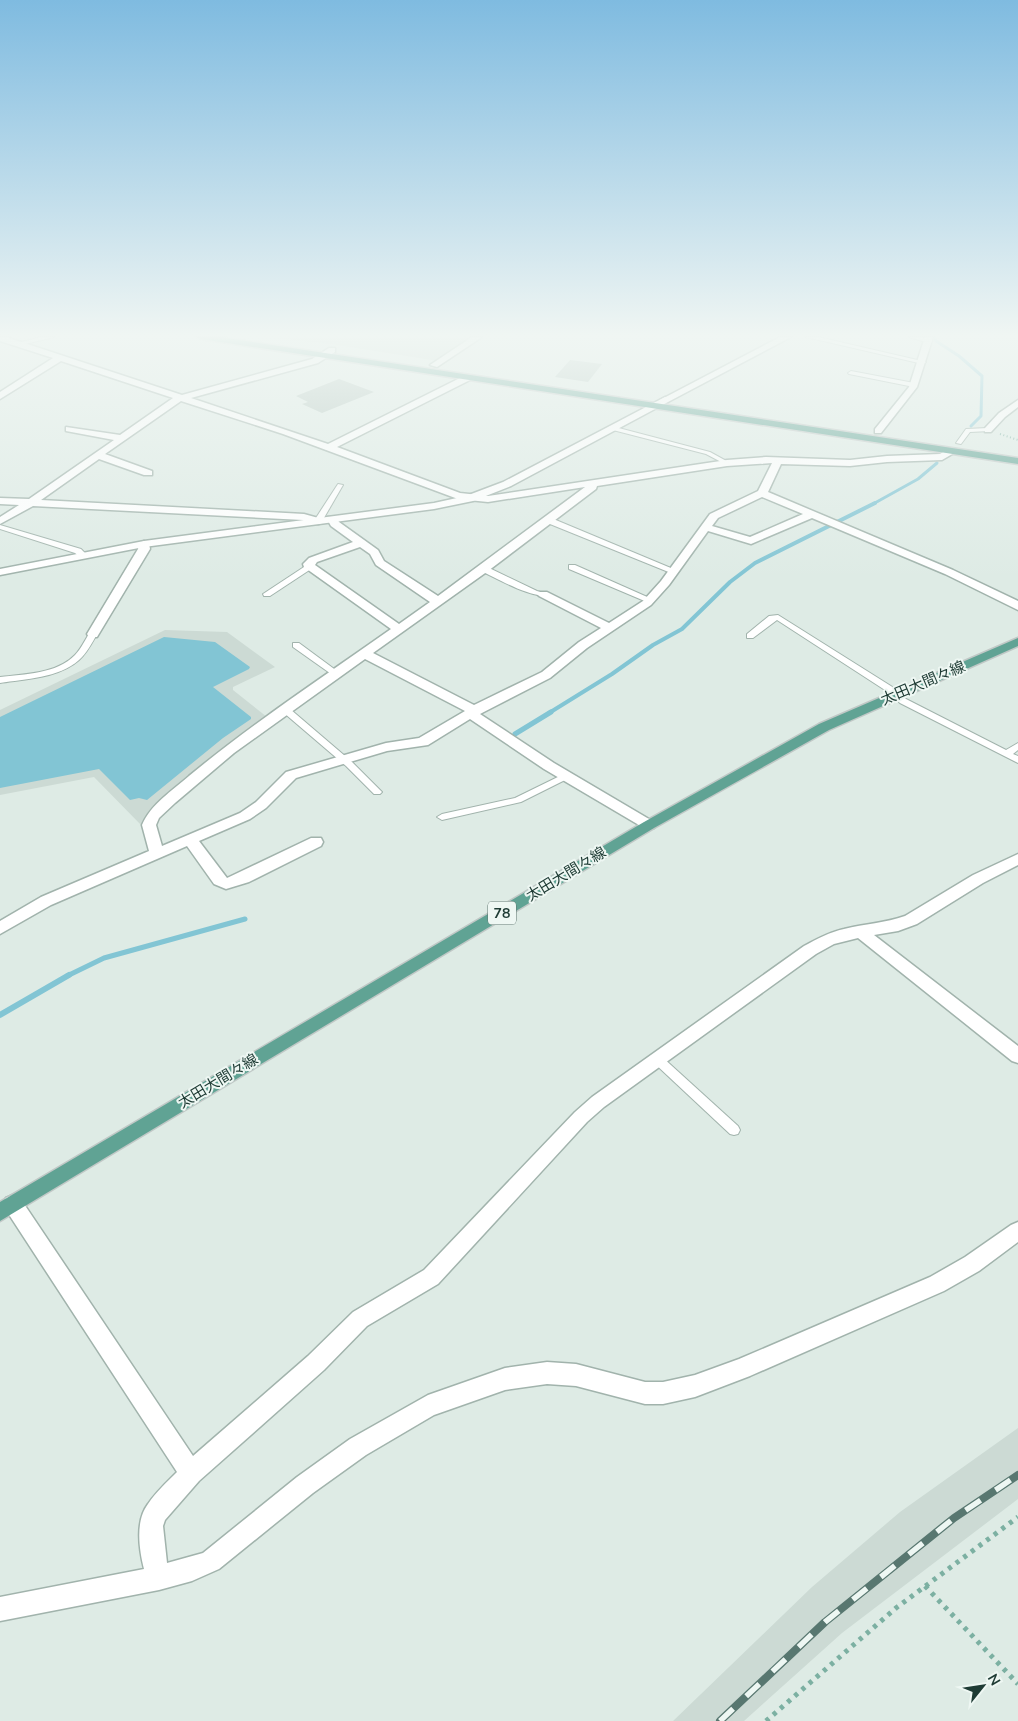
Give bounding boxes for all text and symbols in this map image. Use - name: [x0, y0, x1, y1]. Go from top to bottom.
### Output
- street label: 太田大間々線: [878, 656, 968, 709]
- street label: 太田大間々線: [522, 842, 609, 905]
- road number: 78: [488, 901, 516, 924]
- street label: 太田大間々線: [174, 1049, 261, 1112]
- north arrow: [958, 1661, 1008, 1711]
- text: N: [984, 1670, 1005, 1689]

